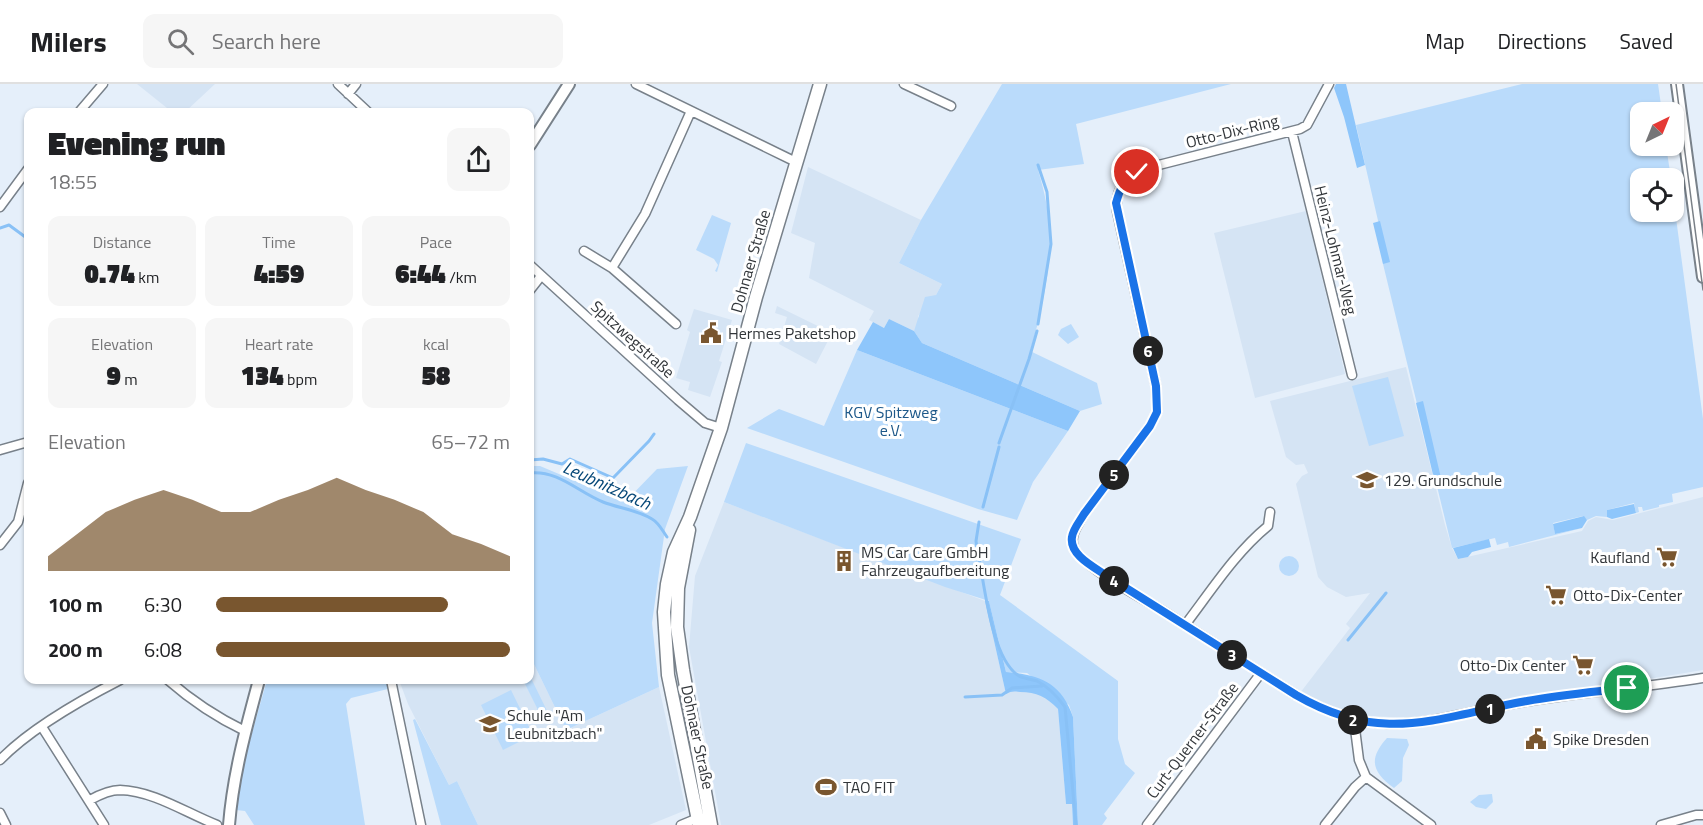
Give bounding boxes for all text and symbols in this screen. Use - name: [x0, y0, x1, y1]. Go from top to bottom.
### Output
- search box: [143, 14, 563, 68]
- text: Milers: [30, 20, 107, 63]
- text: Search here: [212, 24, 321, 58]
- icon: search: [164, 25, 197, 58]
- text: Map: [1425, 25, 1465, 57]
- text: Directions: [1498, 25, 1587, 57]
- text: Saved: [1620, 25, 1673, 57]
- north arrow: [1630, 102, 1684, 156]
- map controls: [1630, 102, 1684, 222]
- street label: Otto-Dix-Ring: [1183, 108, 1281, 154]
- text: Evening run: [48, 118, 225, 168]
- button: share: [447, 128, 510, 191]
- pin: [1111, 146, 1162, 197]
- icon: check: [1120, 155, 1153, 188]
- text: 18:55: [48, 166, 97, 197]
- button: locate: [1630, 168, 1684, 222]
- street label: Heinz-Lohmar-Weg: [1308, 183, 1364, 317]
- street label: Dohnaer Straße: [724, 207, 776, 315]
- text: Distance: [93, 230, 151, 254]
- text: Time: [262, 230, 296, 254]
- text: Pace: [420, 230, 452, 254]
- text: 0.74: [85, 254, 135, 293]
- text: 4:59: [254, 254, 304, 293]
- text: 6:44: [395, 254, 446, 293]
- text: km: [135, 265, 159, 289]
- text: /km: [446, 265, 477, 289]
- street label: Spitzwegstraße: [586, 295, 680, 383]
- public building icon: Hermes Paketshop: [699, 321, 723, 345]
- place label: Hermes Paketshop: [728, 321, 856, 345]
- text: Elevation: [91, 332, 153, 356]
- text: Heart rate: [245, 332, 313, 356]
- text: kcal: [423, 332, 449, 356]
- pin: 6: [1133, 336, 1163, 366]
- text: 6: [1144, 339, 1152, 363]
- text: 9: [106, 356, 121, 395]
- text: 134: [241, 356, 284, 395]
- text: 58: [422, 356, 450, 395]
- text: m: [121, 367, 138, 391]
- text: bpm: [284, 367, 317, 391]
- park label: KGV Spitzweg e.V.: [844, 400, 938, 442]
- text: Elevation: [48, 426, 126, 457]
- text: 65–72 m: [431, 426, 510, 457]
- water label: Leubnitzbach: [559, 454, 656, 517]
- pin: 5: [1099, 460, 1129, 490]
- text: 5: [1110, 463, 1118, 487]
- school or university icon: 129. Grundschule: [1355, 468, 1379, 492]
- place label: 129. Grundschule: [1384, 468, 1502, 492]
- place label: MS Car Care GmbH Fahrzeugaufbereitung: [861, 540, 1009, 582]
- place label: Kaufland: [1590, 545, 1650, 569]
- supermarket icon: Kaufland: [1655, 545, 1679, 569]
- building icon: MS Car Care GmbH Fahrzeugaufbereitung: [832, 549, 856, 573]
- pin: 4: [1099, 566, 1129, 596]
- text: 4: [1110, 569, 1118, 593]
- supermarket icon: Otto-Dix-Center: [1544, 583, 1568, 607]
- place label: Otto-Dix-Center: [1573, 583, 1683, 607]
- text: 100 m: [48, 589, 103, 620]
- text: 6:30: [144, 589, 182, 620]
- text: 200 m: [48, 634, 103, 665]
- text: 6:08: [144, 634, 182, 665]
- pin: 3: [1217, 640, 1247, 670]
- text: 3: [1228, 643, 1236, 667]
- place label: Otto-Dix Center: [1460, 653, 1566, 677]
- supermarket icon: Otto-Dix Center: [1571, 653, 1595, 677]
- pin: [1601, 662, 1652, 713]
- icon: arrive: [1610, 671, 1643, 704]
- street label: Curt-Querner-Straße: [1140, 677, 1244, 803]
- street label: Dohnaer Straße: [675, 683, 721, 791]
- pin: 1: [1475, 694, 1505, 724]
- text: 1: [1486, 697, 1494, 721]
- place label: Schule "Am Leubnitzbach": [507, 703, 602, 745]
- pin: 2: [1338, 705, 1368, 735]
- text: 2: [1349, 708, 1357, 732]
- school or university icon: Schule "Am Leubnitzbach": [478, 712, 502, 736]
- public building icon: Spike Dresden: [1524, 727, 1548, 751]
- place label: Spike Dresden: [1553, 727, 1649, 751]
- sports icon: TAO FIT: [814, 775, 838, 799]
- place label: TAO FIT: [843, 775, 895, 799]

